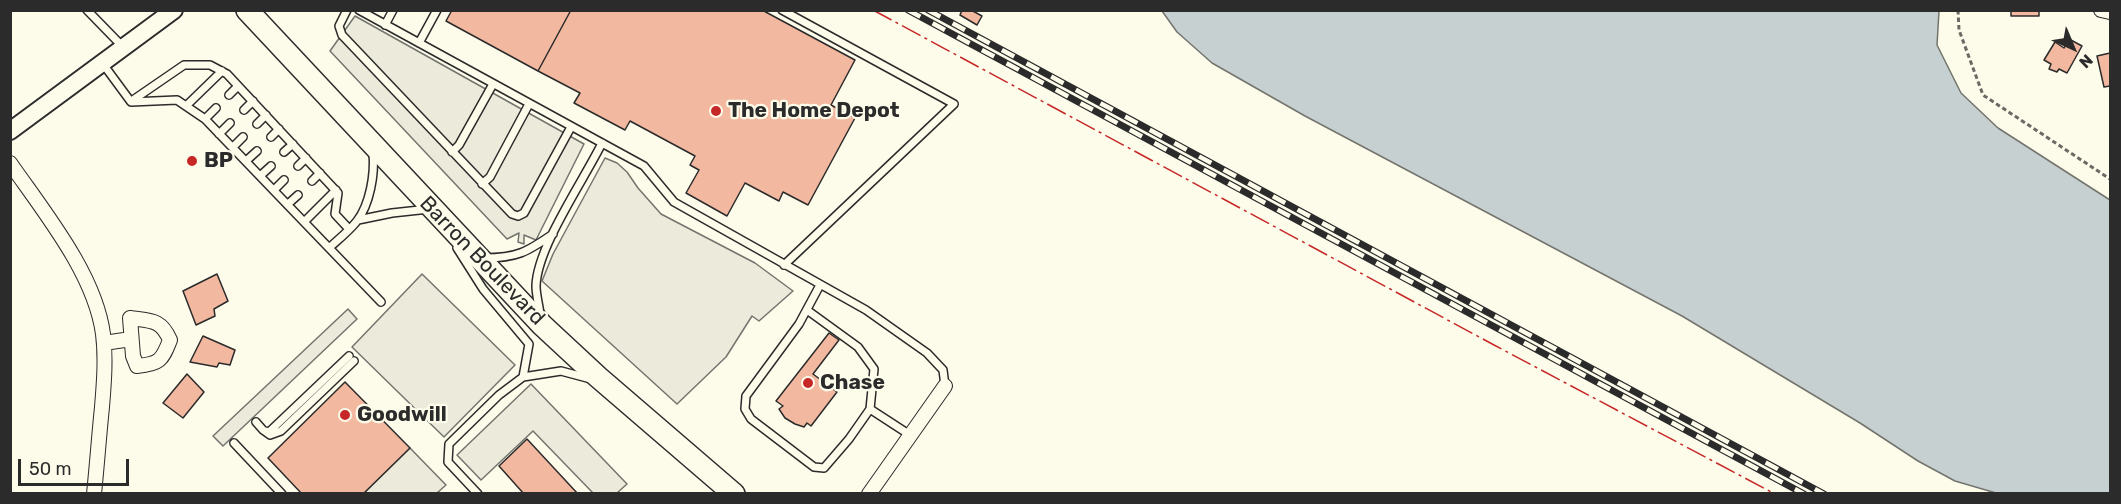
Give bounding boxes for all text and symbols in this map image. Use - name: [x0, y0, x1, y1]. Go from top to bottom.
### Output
- north arrow: [2043, 18, 2103, 78]
- text: N: [2075, 50, 2097, 72]
- place label: The Home Depot: [728, 98, 900, 124]
- marker: The Home Depot: [709, 104, 723, 118]
- place label: BP: [204, 148, 233, 174]
- marker: BP: [185, 154, 199, 168]
- street label: Barron Boulevard: [414, 191, 550, 331]
- place label: Chase: [820, 370, 885, 396]
- marker: Chase: [801, 376, 815, 390]
- place label: Goodwill: [357, 402, 447, 428]
- marker: Goodwill: [338, 408, 352, 422]
- scale bar: [21, 447, 132, 485]
- text: 50 m: [29, 458, 72, 480]

